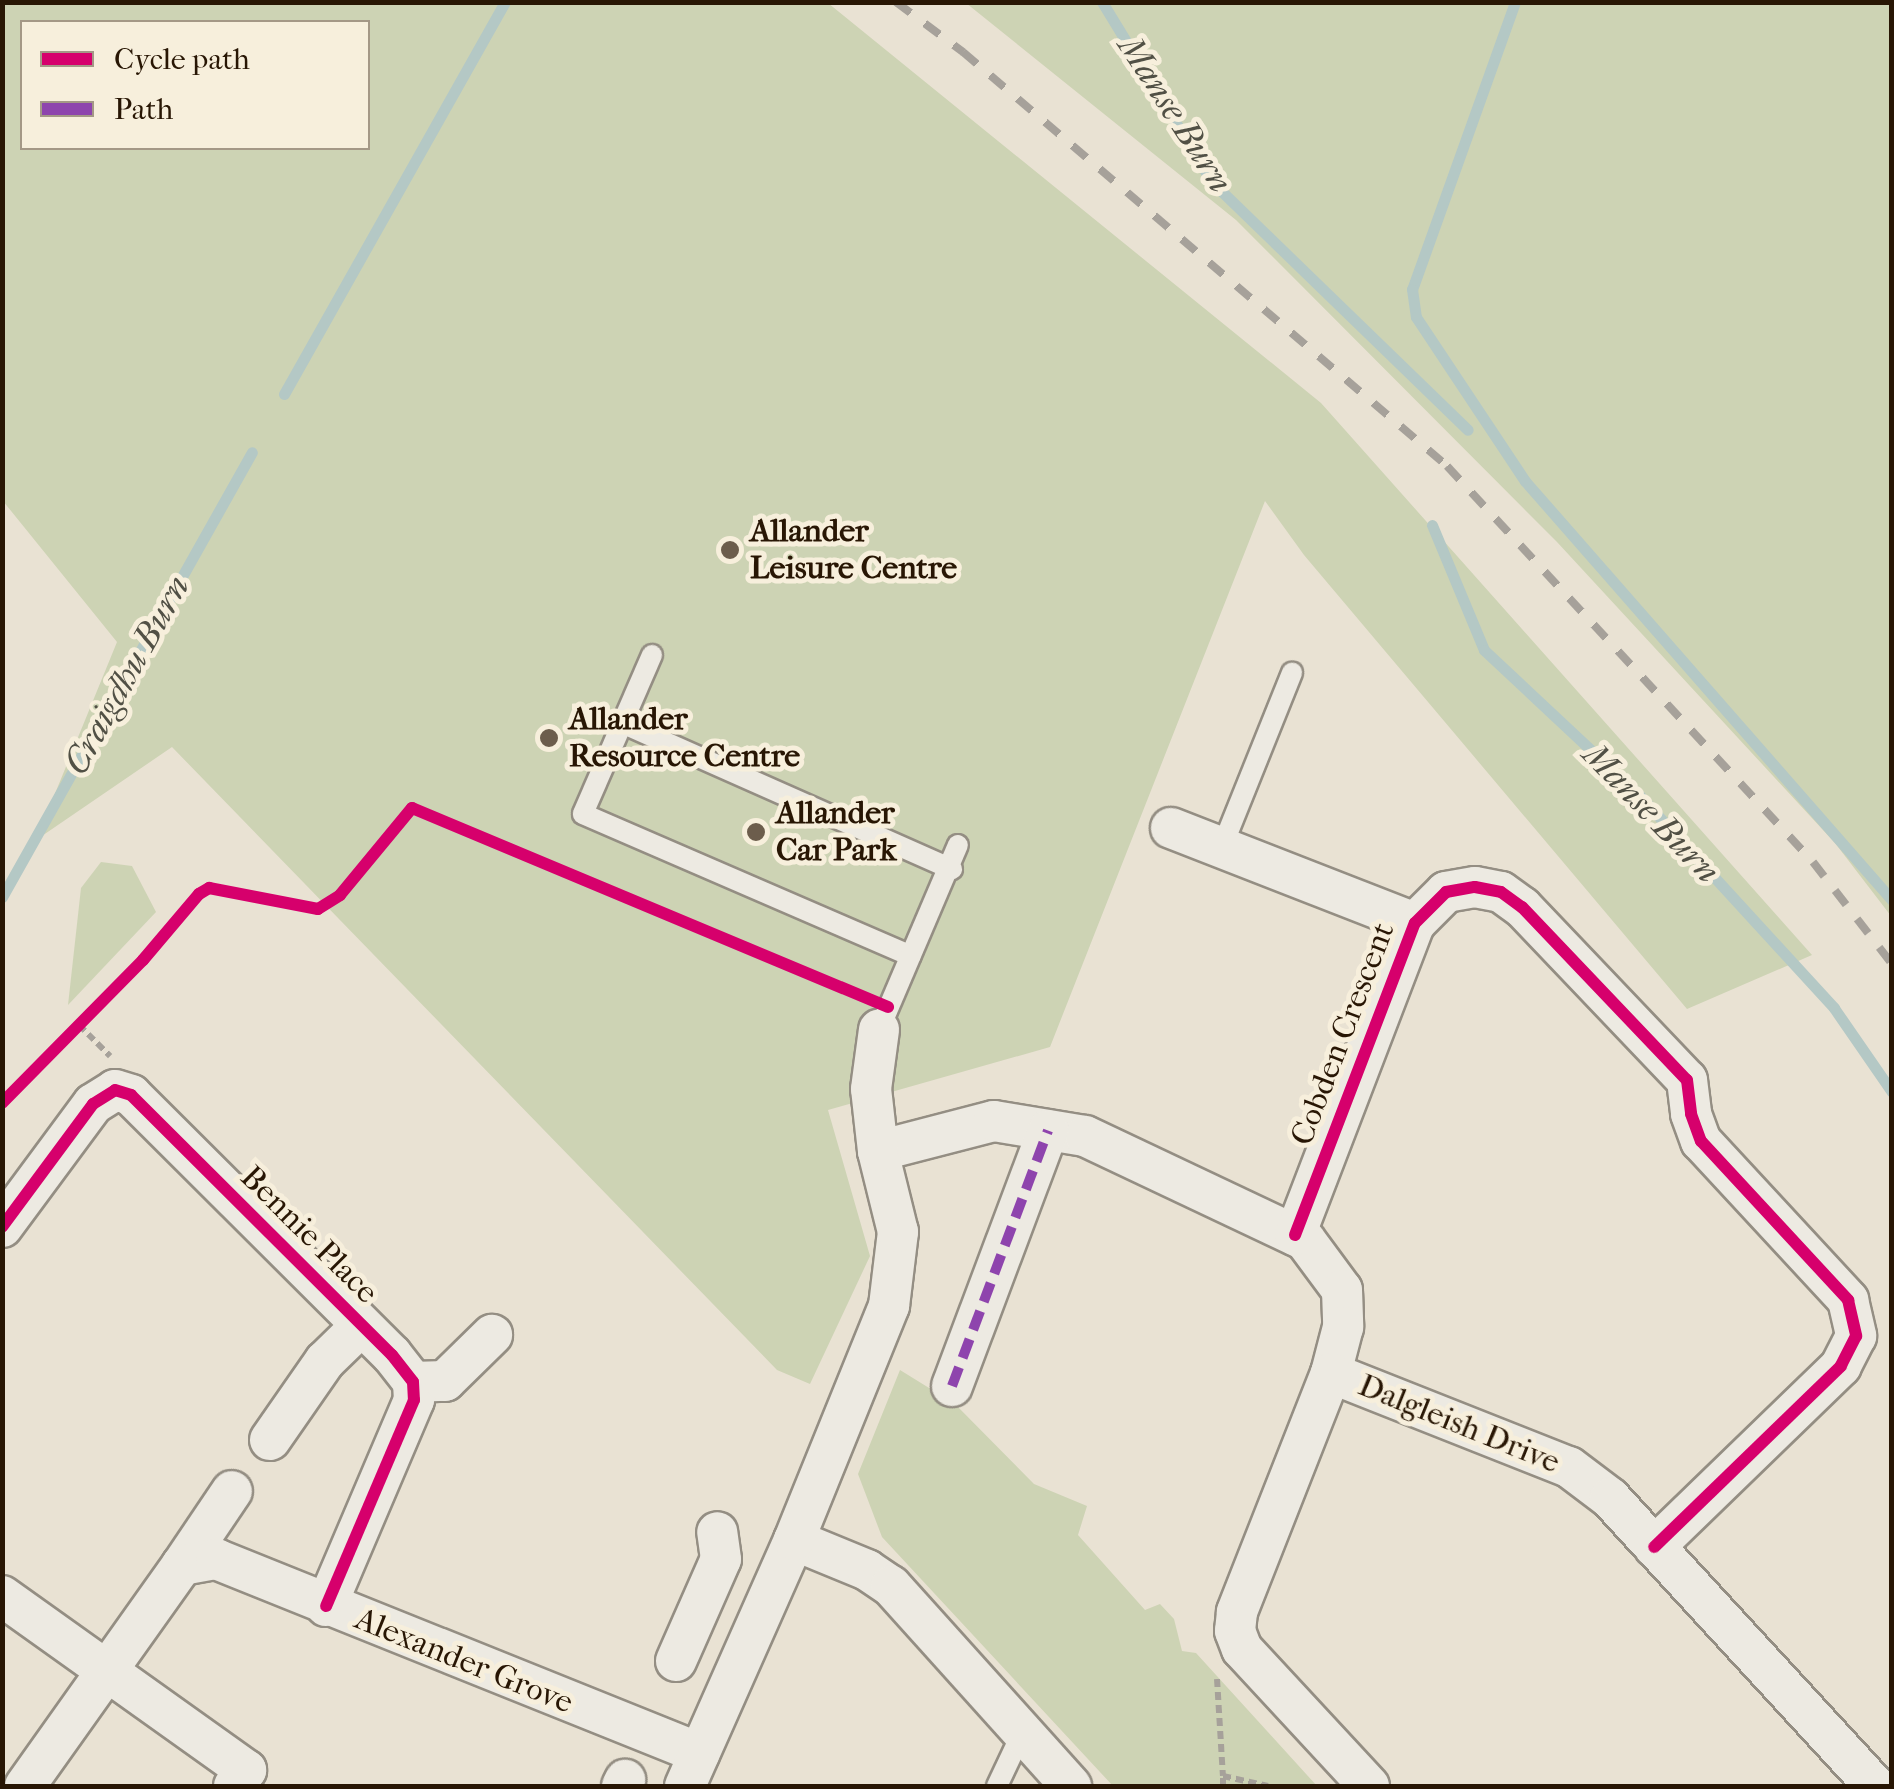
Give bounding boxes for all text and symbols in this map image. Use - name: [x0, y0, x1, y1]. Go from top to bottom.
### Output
- legend: [20, 20, 370, 150]
- water label: Manse Burn: [1109, 28, 1241, 200]
- text: Cycle path: [114, 42, 250, 77]
- text: Path: [114, 92, 173, 127]
- place label: Allander Leisure Centre: [750, 513, 957, 588]
- marker: Allander Leisure Centre: [719, 539, 741, 561]
- water label: Craigdhu Burn: [55, 568, 199, 782]
- place label: Allander Resource Centre: [569, 701, 800, 776]
- marker: Allander Resource Centre: [538, 727, 560, 749]
- water label: Manse Burn: [1574, 734, 1728, 892]
- place label: Allander Car Park: [776, 795, 896, 870]
- marker: Allander Car Park: [745, 821, 767, 843]
- street label: Cobden Crescent: [1283, 917, 1403, 1151]
- street label: Bennie Place: [232, 1158, 386, 1312]
- street label: Dalgleish Drive: [1353, 1366, 1565, 1482]
- street label: Alexander Grove: [349, 1600, 579, 1722]

